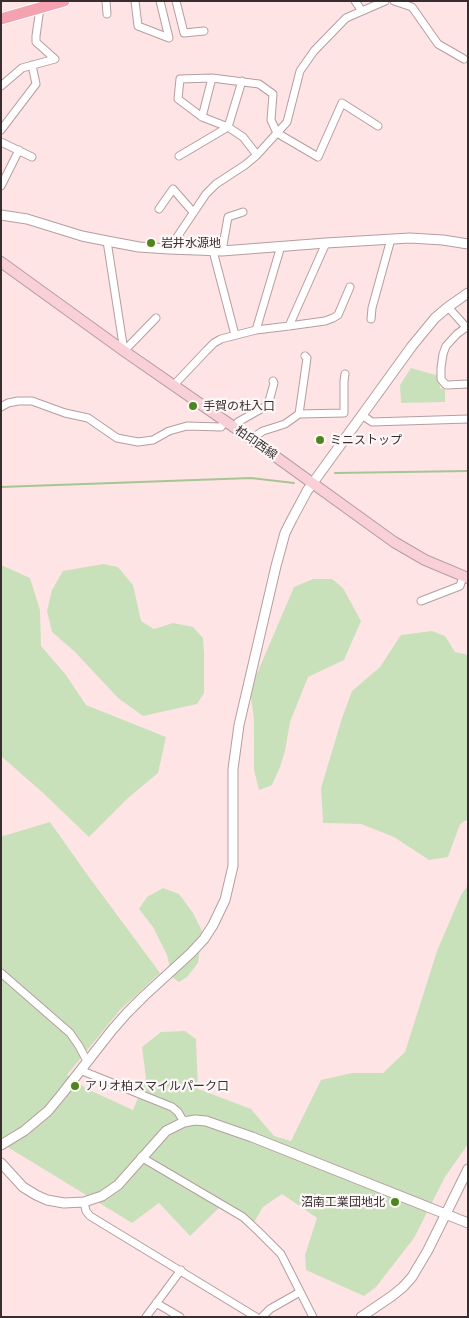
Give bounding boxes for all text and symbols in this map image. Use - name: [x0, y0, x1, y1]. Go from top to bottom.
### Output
- place label: 岩井水源地: [161, 236, 221, 250]
- marker: 岩井水源地: [145, 237, 157, 249]
- place label: 手賀の杜入口: [203, 399, 275, 413]
- marker: 手賀の杜入口: [187, 400, 199, 412]
- street label: 柏印西線: [232, 423, 280, 463]
- place label: ミニストップ: [330, 433, 402, 447]
- marker: ミニストップ: [314, 434, 326, 446]
- place label: アリオ柏スマイルパーク口: [85, 1079, 229, 1093]
- marker: アリオ柏スマイルパーク口: [69, 1080, 81, 1092]
- place label: 沼南工業団地北: [301, 1195, 385, 1209]
- marker: 沼南工業団地北: [389, 1196, 401, 1208]

